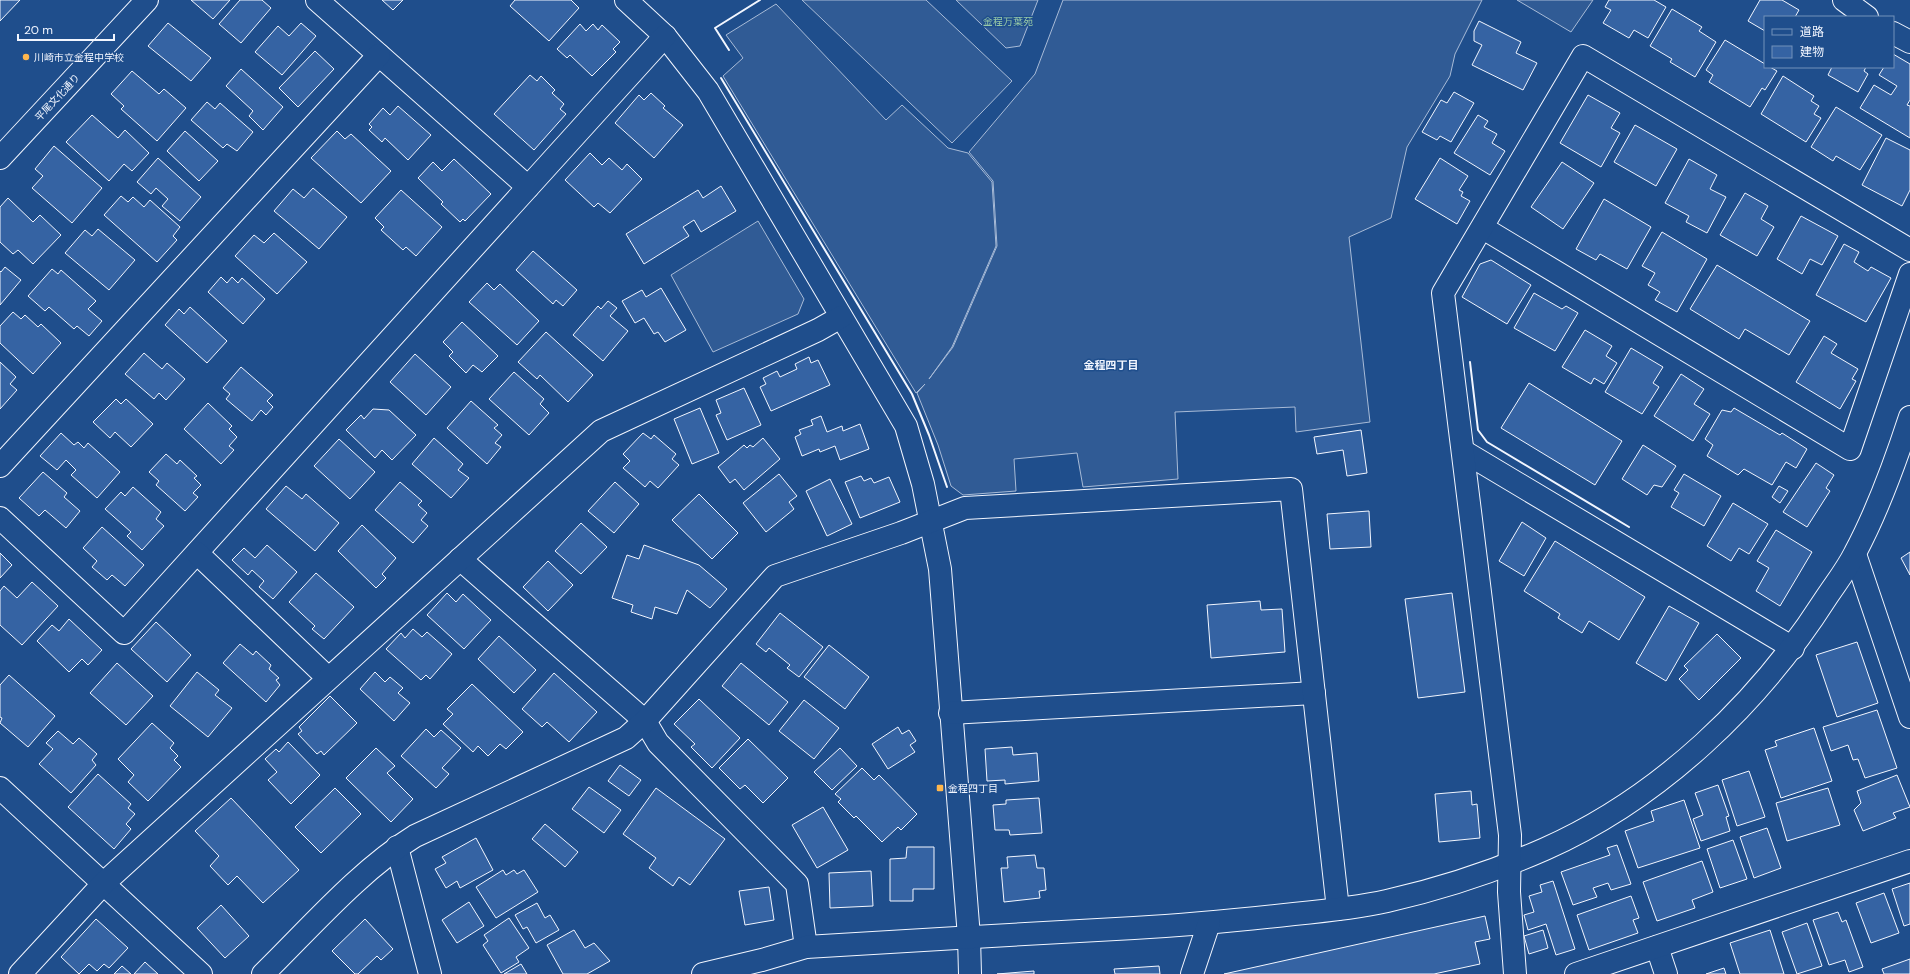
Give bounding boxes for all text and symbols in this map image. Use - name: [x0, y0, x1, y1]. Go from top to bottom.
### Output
- park label: 金程万葉苑: [983, 15, 1033, 28]
- scale bar: [18, 16, 114, 42]
- legend: [1764, 16, 1894, 68]
- text: 20 m: [24, 22, 53, 38]
- text: 道路: [1800, 24, 1824, 40]
- text: 建物: [1800, 44, 1824, 60]
- place label: 川崎市立金程中学校: [34, 51, 124, 64]
- marker: 川崎市立金程中学校: [21, 52, 31, 62]
- street label: 平尾文化通り: [32, 71, 83, 124]
- district label: 金程四丁目: [1084, 358, 1139, 372]
- place label: 金程四丁目: [948, 782, 998, 795]
- marker: 金程四丁目: [935, 783, 945, 793]

